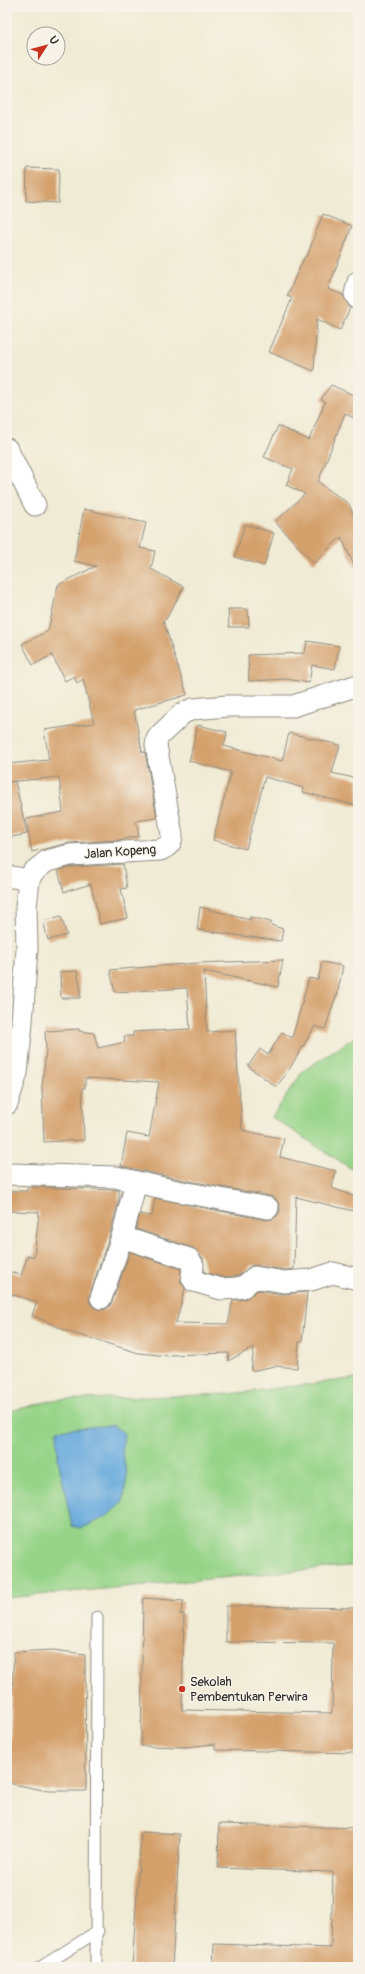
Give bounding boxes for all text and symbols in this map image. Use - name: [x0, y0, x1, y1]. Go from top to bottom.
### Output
- north arrow: [26, 26, 66, 66]
- text: U: [46, 34, 61, 47]
- street label: Jalan Kopeng: [83, 841, 157, 863]
- place label: Sekolah Pembentukan Perwira: [190, 1674, 308, 1705]
- marker: Sekolah Pembentukan Perwira: [177, 1684, 187, 1694]

